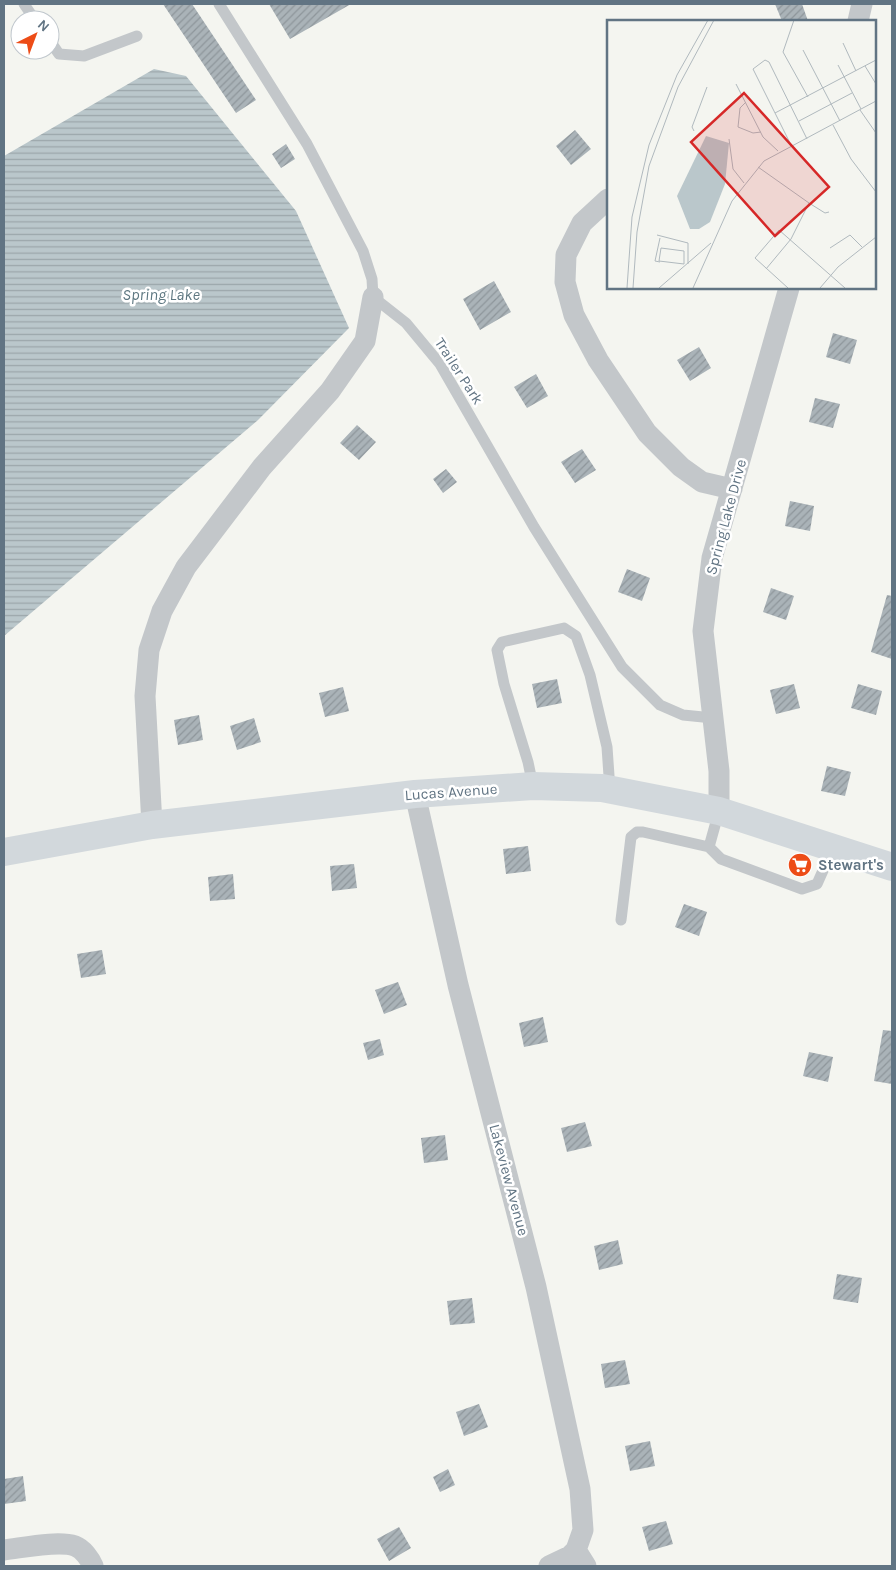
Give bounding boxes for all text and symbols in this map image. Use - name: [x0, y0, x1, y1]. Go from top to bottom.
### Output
- north arrow: [10, 10, 60, 60]
- text: N: [34, 16, 53, 35]
- inset map: [607, 20, 876, 289]
- water label: Spring Lake: [122, 285, 200, 304]
- street label: Trailer Park: [431, 334, 487, 408]
- street label: Spring Lake Drive: [702, 457, 750, 577]
- street label: Lucas Avenue: [404, 780, 498, 804]
- supermarket icon: Stewart's: [787, 852, 813, 878]
- place label: Stewart's: [818, 856, 884, 874]
- street label: Lakeview Avenue: [485, 1122, 533, 1238]

